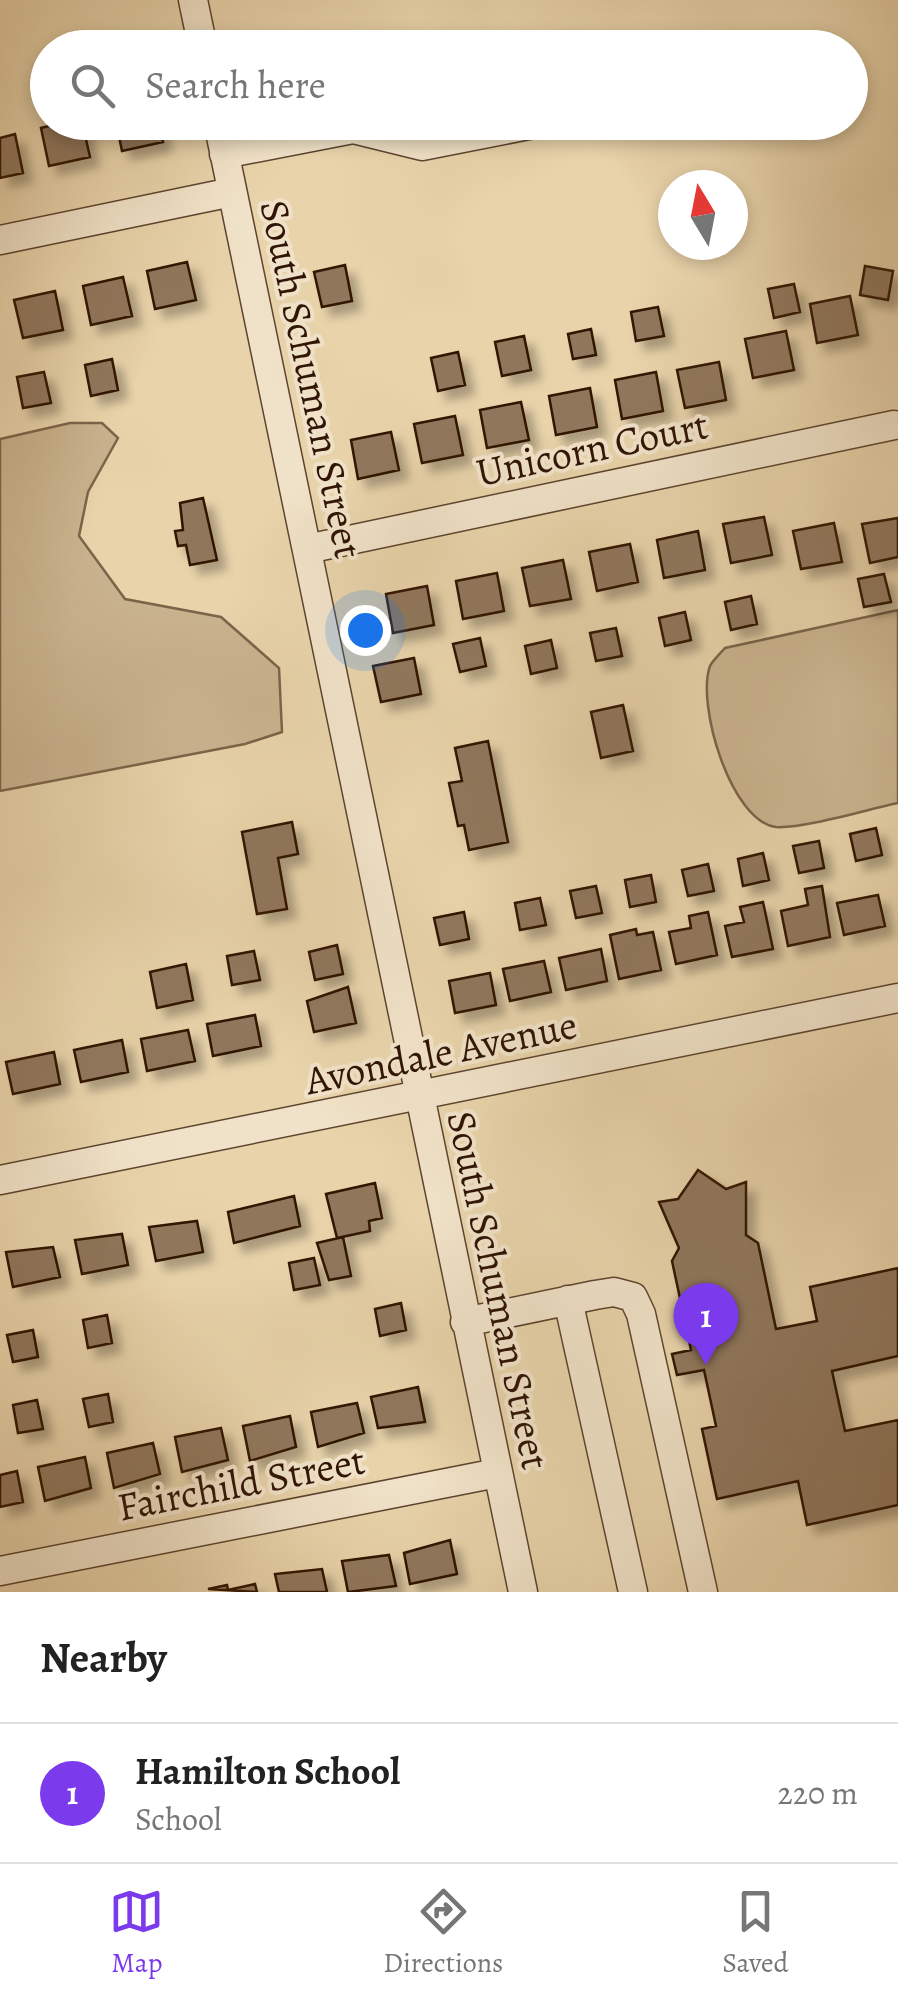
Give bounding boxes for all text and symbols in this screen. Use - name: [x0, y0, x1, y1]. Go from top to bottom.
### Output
- search box: [30, 30, 868, 140]
- icon: search: [65, 58, 120, 113]
- text: Search here: [145, 59, 326, 111]
- north arrow: [658, 170, 748, 260]
- street label: South Schuman Street: [247, 195, 376, 563]
- street label: Unicorn Court: [471, 397, 713, 500]
- your location: [340, 605, 391, 656]
- street label: Avondale Avenue: [299, 997, 582, 1108]
- street label: South Schuman Street: [434, 1106, 563, 1474]
- pin: 1: [674, 1282, 738, 1365]
- street label: Fairchild Street: [113, 1433, 369, 1534]
- text: Nearby: [40, 1629, 167, 1686]
- text: Hamilton School: [135, 1745, 400, 1797]
- text: 1: [67, 1771, 78, 1815]
- text: 220 m: [778, 1771, 858, 1815]
- text: School: [135, 1797, 222, 1841]
- tab: Map: [109, 1884, 164, 1982]
- tab: Directions: [383, 1884, 503, 1982]
- tab: Saved: [722, 1884, 789, 1982]

